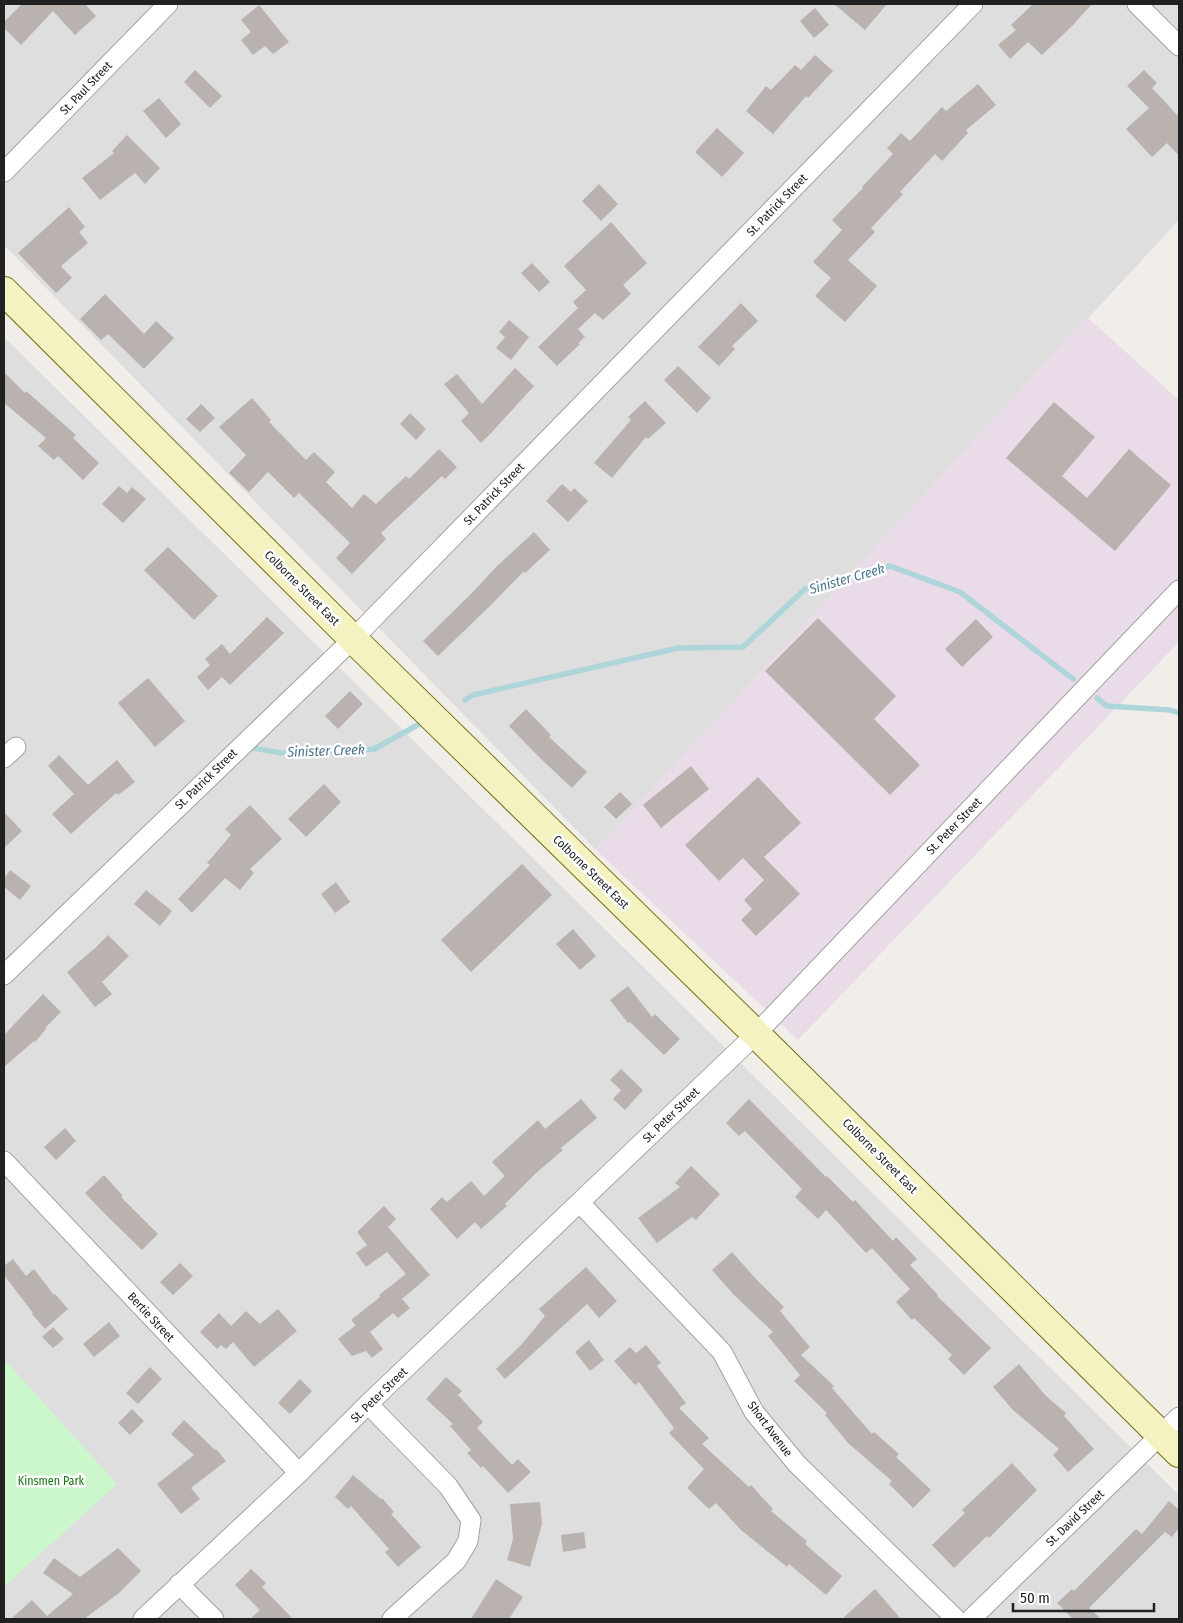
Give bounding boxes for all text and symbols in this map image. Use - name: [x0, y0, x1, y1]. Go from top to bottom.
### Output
- street label: St. Paul Street: [57, 58, 115, 118]
- street label: St. Patrick Street: [744, 171, 810, 239]
- street label: St. Patrick Street: [461, 460, 527, 528]
- street label: Colborne Street East: [262, 548, 342, 628]
- water label: Sinister Creek: [806, 560, 887, 598]
- water label: Sinister Creek: [286, 741, 365, 761]
- street label: St. Patrick Street: [172, 746, 240, 812]
- street label: St. Peter Street: [923, 795, 985, 857]
- street label: Colborne Street East: [550, 832, 632, 912]
- street label: St. Peter Street: [640, 1084, 702, 1146]
- street label: Colborne Street East: [840, 1116, 920, 1196]
- street label: Bertie Street: [125, 1290, 177, 1344]
- street label: St. Peter Street: [348, 1364, 410, 1426]
- street label: Short Avenue: [745, 1399, 795, 1459]
- park label: Kinsmen Park: [18, 1474, 85, 1488]
- street label: St. David Street: [1043, 1487, 1107, 1549]
- scale bar: [1013, 1580, 1154, 1612]
- text: 50 m: [1020, 1589, 1050, 1607]

